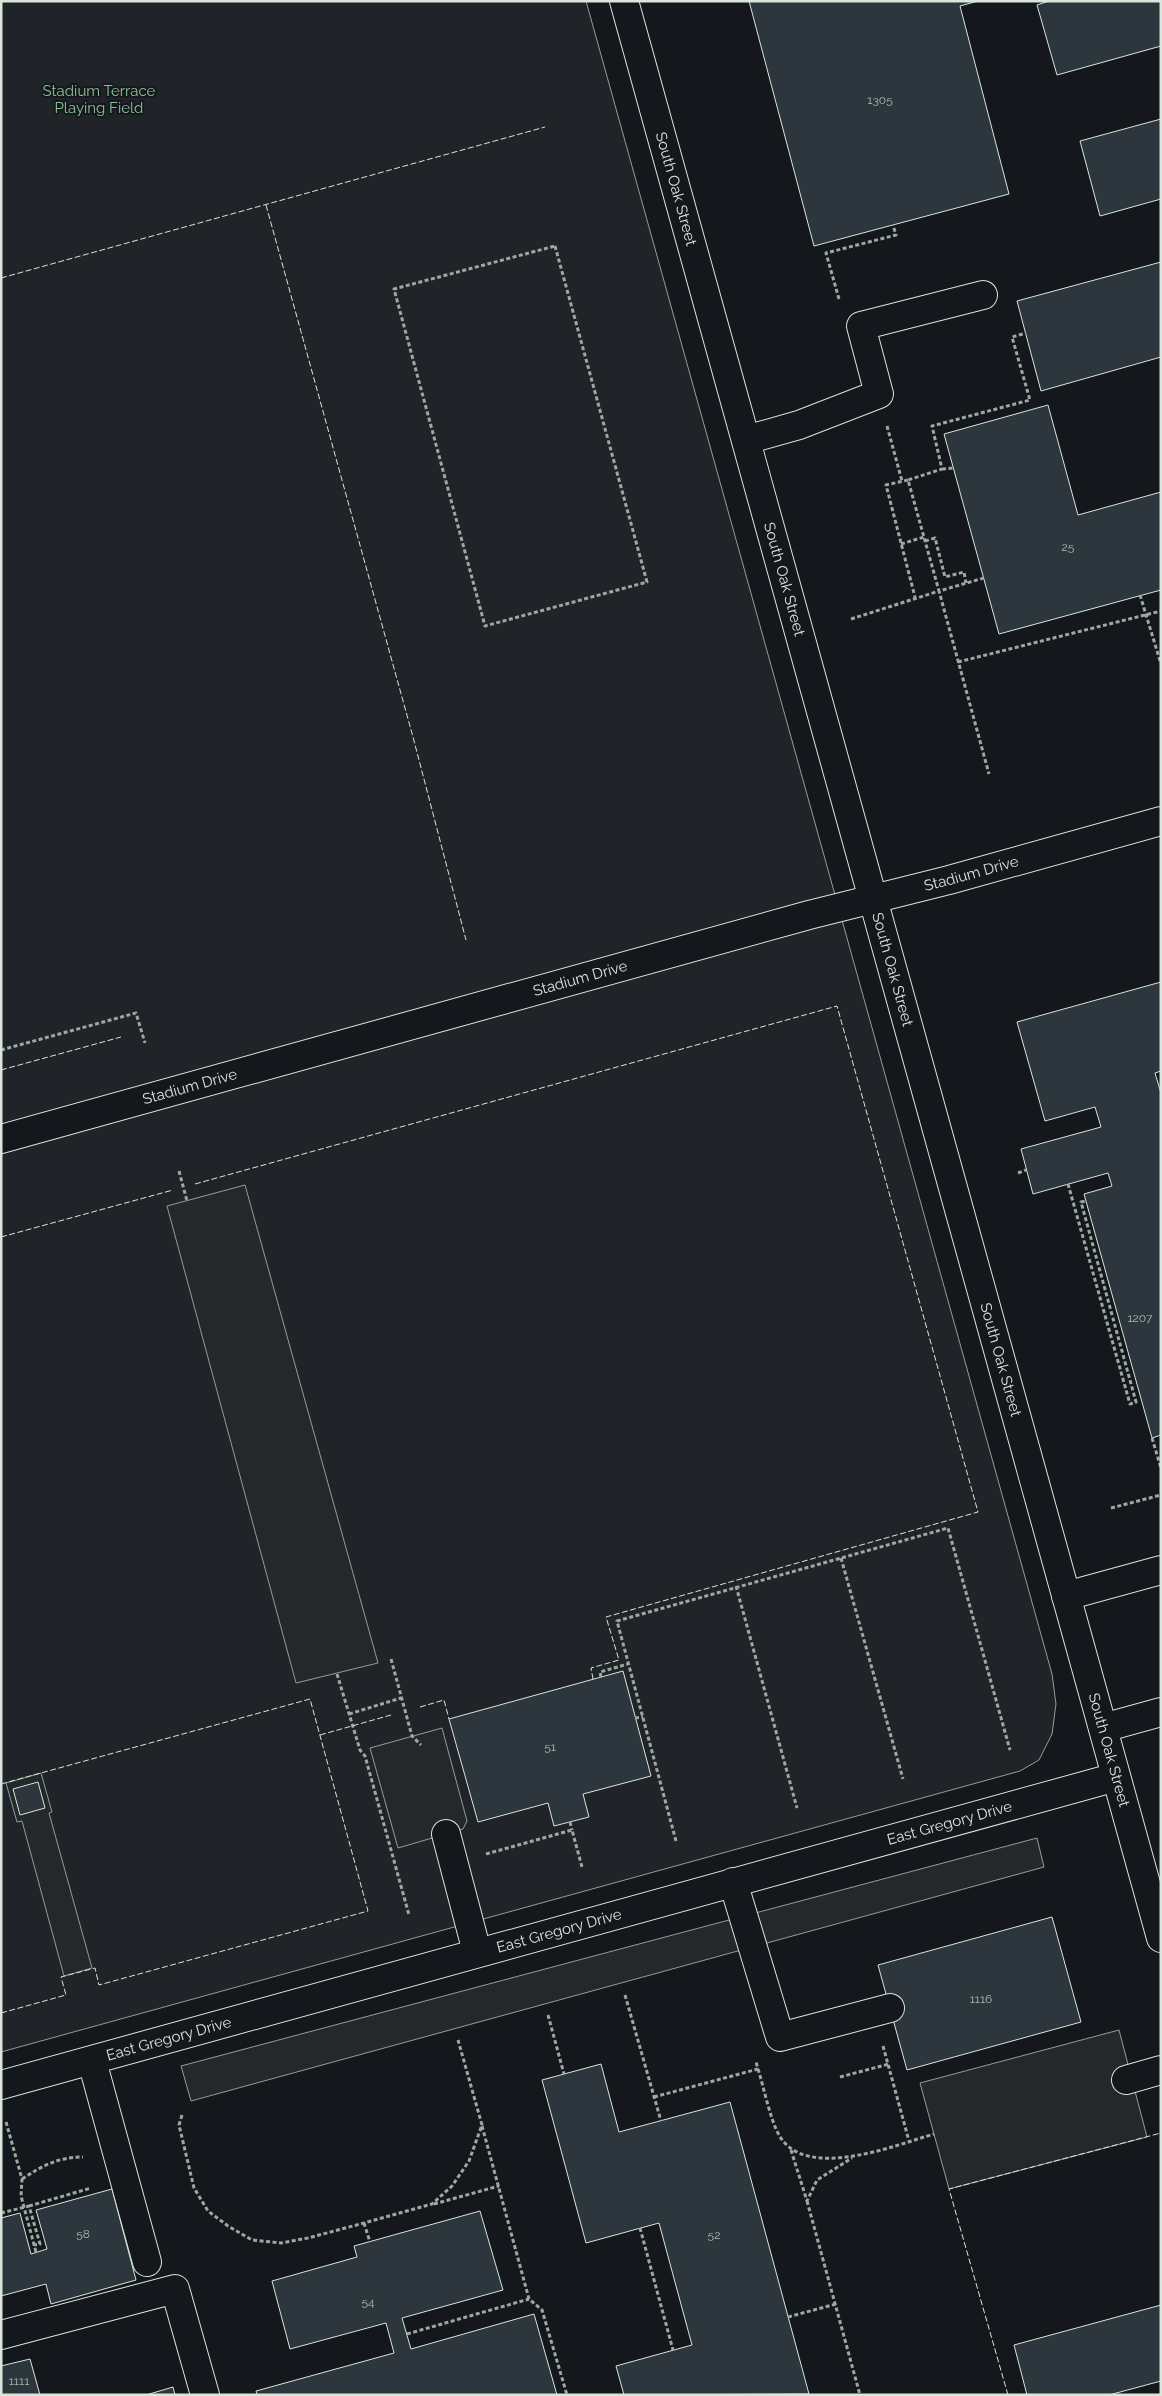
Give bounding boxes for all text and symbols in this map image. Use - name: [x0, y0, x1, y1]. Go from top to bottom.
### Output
- park label: Stadium Terrace Playing Field: [43, 82, 156, 117]
- house number: 1305: [867, 93, 893, 107]
- street label: South Oak Street: [652, 130, 700, 248]
- street label: South Oak Street: [760, 520, 809, 638]
- house number: 25: [1062, 540, 1075, 554]
- street label: Stadium Drive: [922, 852, 1021, 895]
- street label: South Oak Street: [868, 910, 917, 1028]
- street label: Stadium Drive: [531, 957, 630, 1000]
- street label: Stadium Drive: [141, 1065, 239, 1108]
- street label: South Oak Street: [976, 1301, 1025, 1419]
- house number: 1207: [1127, 1311, 1153, 1325]
- street label: South Oak Street: [1085, 1691, 1133, 1809]
- house number: 51: [544, 1740, 556, 1754]
- street label: East Gregory Drive: [885, 1797, 1014, 1849]
- street label: East Gregory Drive: [495, 1905, 624, 1957]
- house number: 1116: [970, 1992, 992, 2006]
- street label: East Gregory Drive: [104, 2013, 233, 2065]
- house number: 58: [76, 2227, 90, 2241]
- house number: 52: [708, 2228, 720, 2242]
- house number: 54: [361, 2295, 375, 2309]
- house number: 1111: [9, 2374, 29, 2388]

